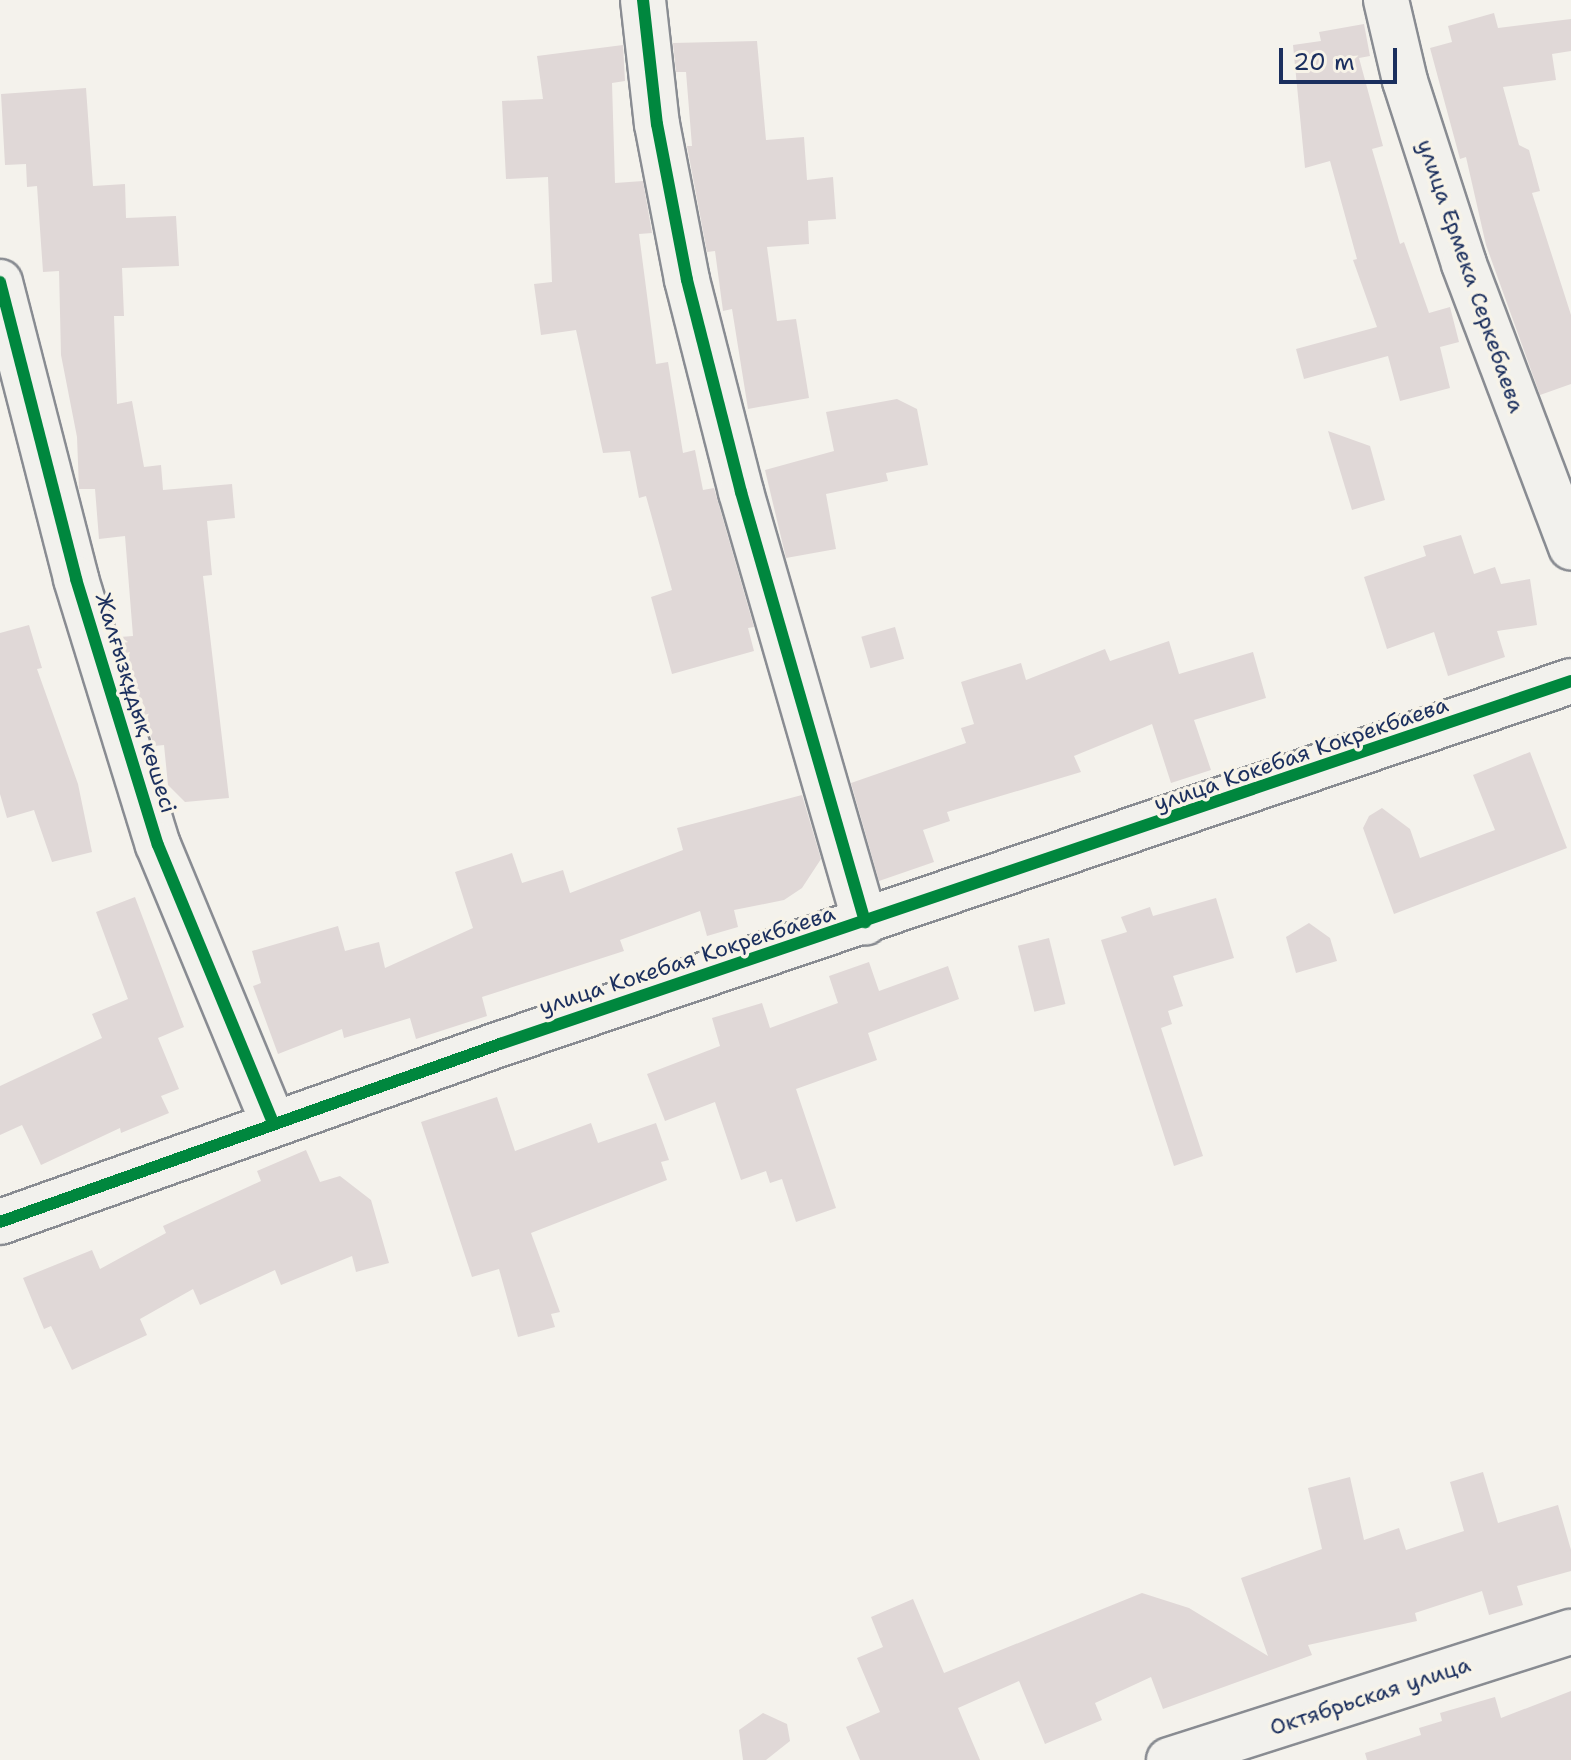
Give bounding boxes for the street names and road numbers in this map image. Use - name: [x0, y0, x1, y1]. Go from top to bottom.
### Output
- street label: улица Ермека Серкебаева: [1412, 136, 1530, 416]
- street label: Жалғызқұдық көшесі: [90, 590, 182, 816]
- street label: улица Кокебая Кокрекбаева: [1150, 691, 1452, 817]
- street label: улица Кокебая Кокрекбаева: [536, 900, 838, 1020]
- street label: Октябрьская улица: [1266, 1651, 1474, 1741]

